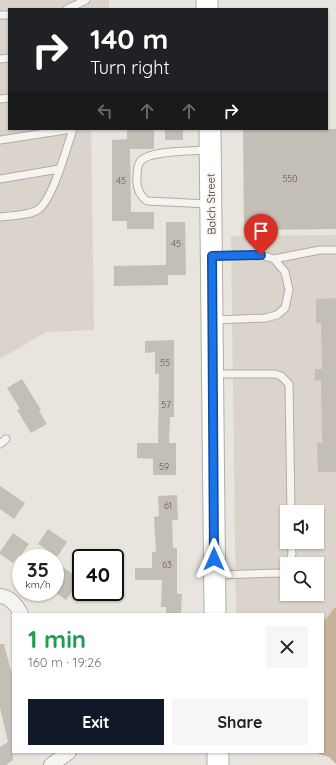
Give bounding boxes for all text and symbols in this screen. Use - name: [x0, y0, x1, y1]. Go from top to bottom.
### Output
- text: 140 m: [90, 21, 168, 56]
- icon: right: [24, 24, 76, 76]
- text: Turn right: [90, 56, 170, 79]
- icon: left: [94, 100, 116, 122]
- icon: ahead: [136, 100, 158, 122]
- icon: ahead: [178, 100, 200, 122]
- icon: right: [220, 100, 242, 122]
- street label: Balch Street: [203, 173, 219, 235]
- house number: 550: [282, 173, 298, 184]
- house number: 45: [116, 175, 126, 186]
- pin: [244, 214, 278, 255]
- icon: arrive: [250, 220, 272, 242]
- house number: 45: [171, 238, 181, 249]
- house number: 55: [160, 357, 170, 368]
- house number: 57: [161, 399, 171, 410]
- house number: 59: [159, 461, 169, 472]
- house number: 61: [164, 500, 172, 511]
- map controls: [280, 505, 324, 601]
- button: sound: [280, 505, 324, 549]
- position arrow: [193, 538, 235, 580]
- speed limit sign: 40: [72, 549, 124, 601]
- text: 35: [27, 557, 49, 582]
- button: search: [280, 557, 324, 601]
- house number: 63: [162, 559, 172, 570]
- text: km/h: [25, 578, 51, 591]
- text: 1 min: [28, 624, 86, 654]
- button: close: [266, 626, 308, 668]
- text: 160 m · 19:26: [28, 654, 101, 670]
- button: Exit: [28, 699, 164, 745]
- button: Share: [172, 699, 308, 745]

